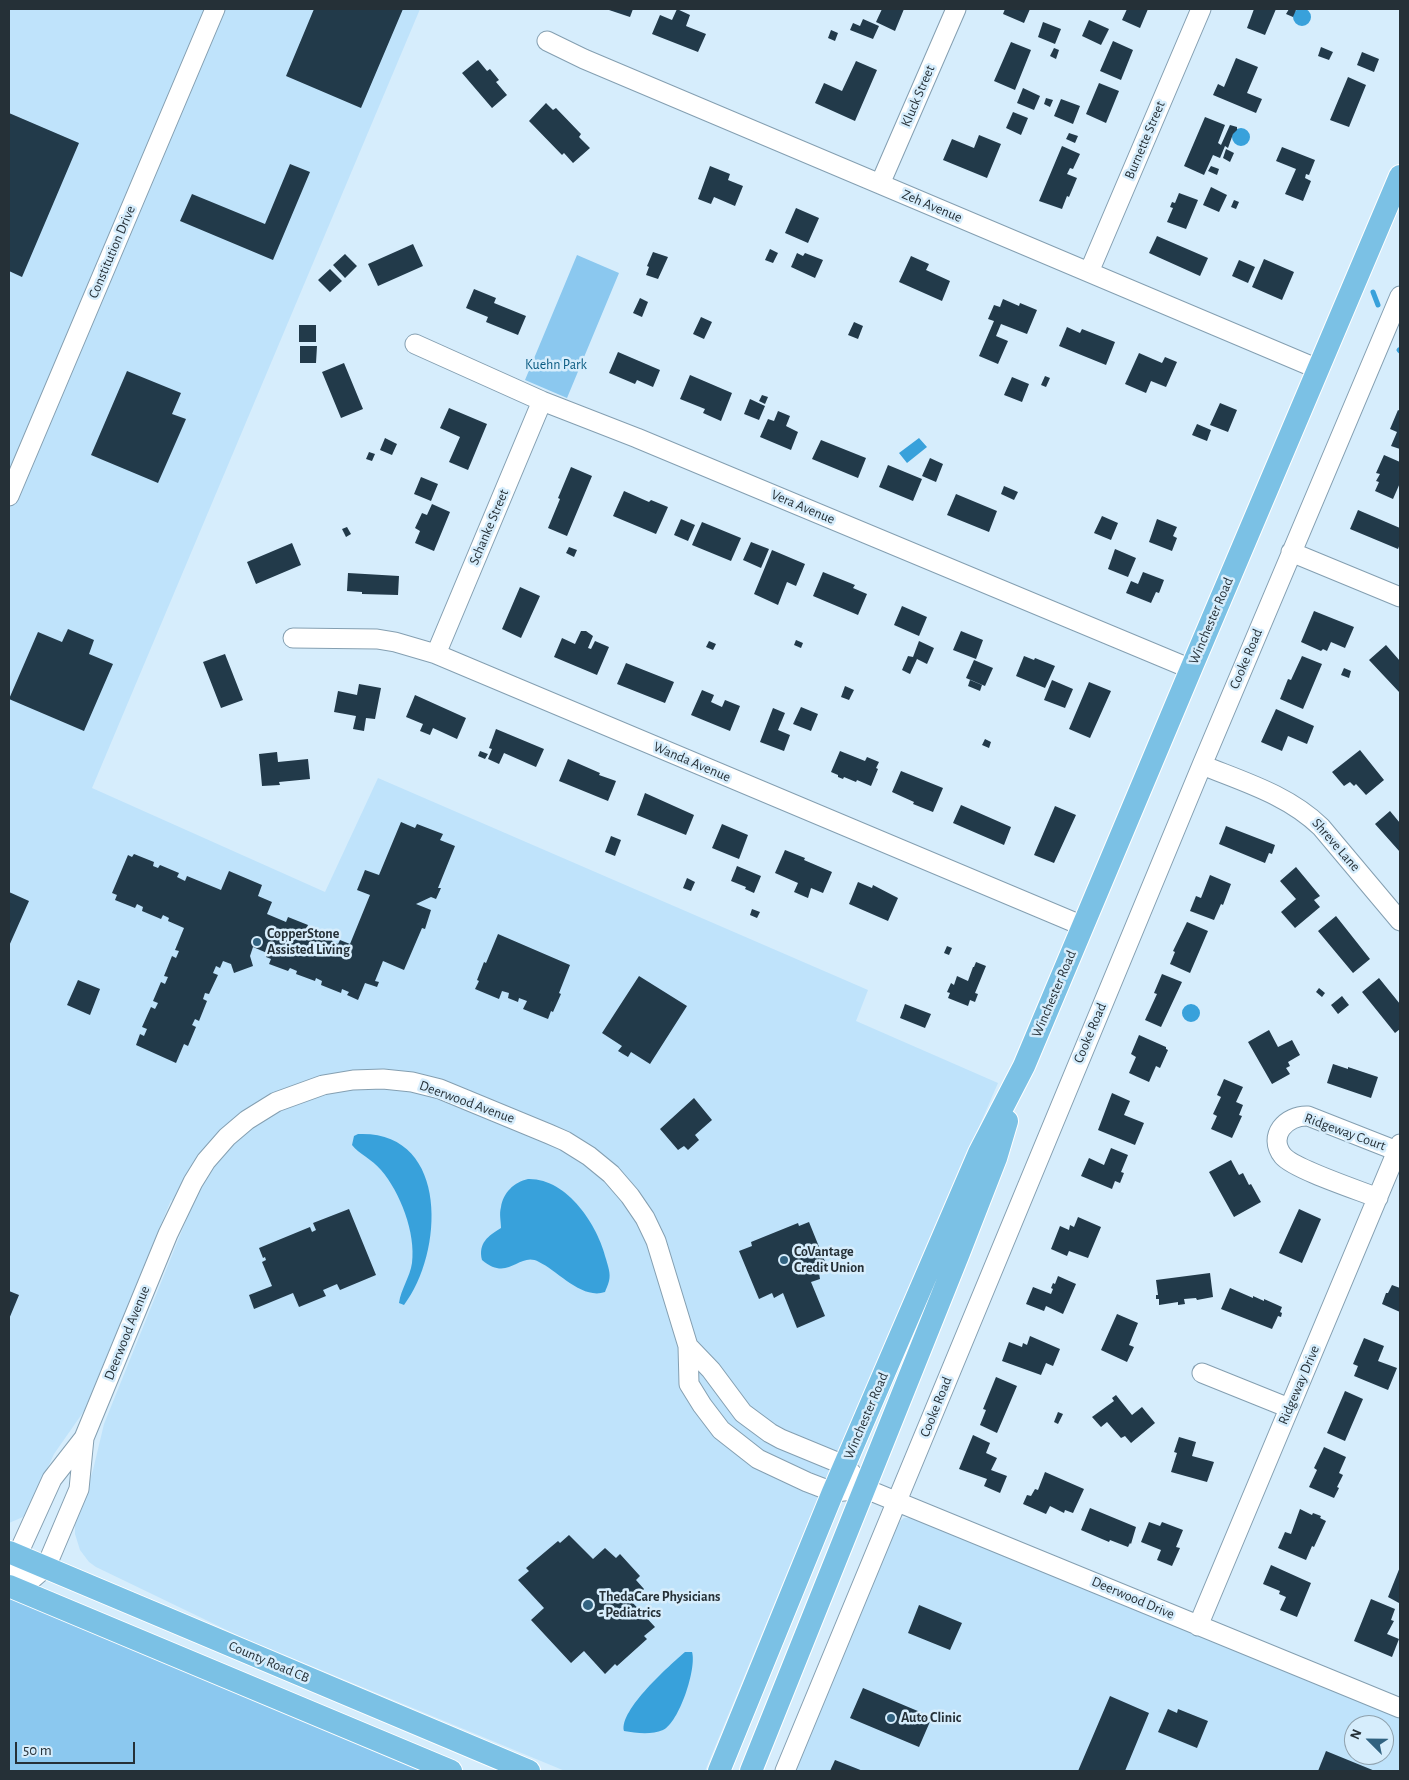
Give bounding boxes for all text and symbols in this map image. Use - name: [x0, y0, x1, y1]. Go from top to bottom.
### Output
- street label: Kluck Street: [898, 63, 938, 129]
- street label: Burnette Street: [1121, 98, 1169, 182]
- street label: Zeh Avenue: [899, 186, 965, 226]
- street label: Constitution Drive: [85, 203, 139, 301]
- park label: Kuehn Park: [525, 357, 587, 373]
- street label: Vera Avenue: [769, 486, 837, 528]
- street label: Schanke Street: [466, 487, 512, 567]
- street label: Winchester Road: [1185, 575, 1237, 667]
- street label: Cooke Road: [1226, 626, 1266, 692]
- street label: Wanda Avenue: [651, 738, 733, 786]
- street label: Shreve Lane: [1308, 815, 1364, 875]
- place label: CopperStone Assisted Living: [267, 926, 350, 959]
- marker: CopperStone Assisted Living: [251, 936, 263, 948]
- street label: Winchester Road: [1028, 948, 1080, 1040]
- street label: Cooke Road: [1070, 1000, 1110, 1066]
- street label: Deerwood Avenue: [417, 1077, 517, 1127]
- street label: Ridgeway Court: [1302, 1110, 1388, 1154]
- place label: CoVantage Credit Union: [794, 1244, 864, 1276]
- marker: CoVantage Credit Union: [778, 1254, 790, 1266]
- street label: Deerwood Avenue: [100, 1283, 154, 1383]
- street label: Ridgeway Drive: [1275, 1343, 1323, 1427]
- street label: Winchester Road: [840, 1370, 892, 1462]
- street label: Cooke Road: [916, 1374, 956, 1440]
- street label: Deerwood Drive: [1089, 1573, 1177, 1623]
- place label: ThedaCare Physicians - Pediatrics: [599, 1589, 720, 1621]
- marker: ThedaCare Physicians - Pediatrics: [581, 1598, 595, 1612]
- street label: County Road CB: [226, 1638, 312, 1686]
- place label: Auto Clinic: [901, 1710, 961, 1726]
- marker: Auto Clinic: [885, 1712, 897, 1724]
- north arrow: [1344, 1715, 1394, 1765]
- text: N: [1348, 1727, 1364, 1742]
- scale bar: [18, 1732, 138, 1764]
- text: 50 m: [23, 1743, 52, 1758]

